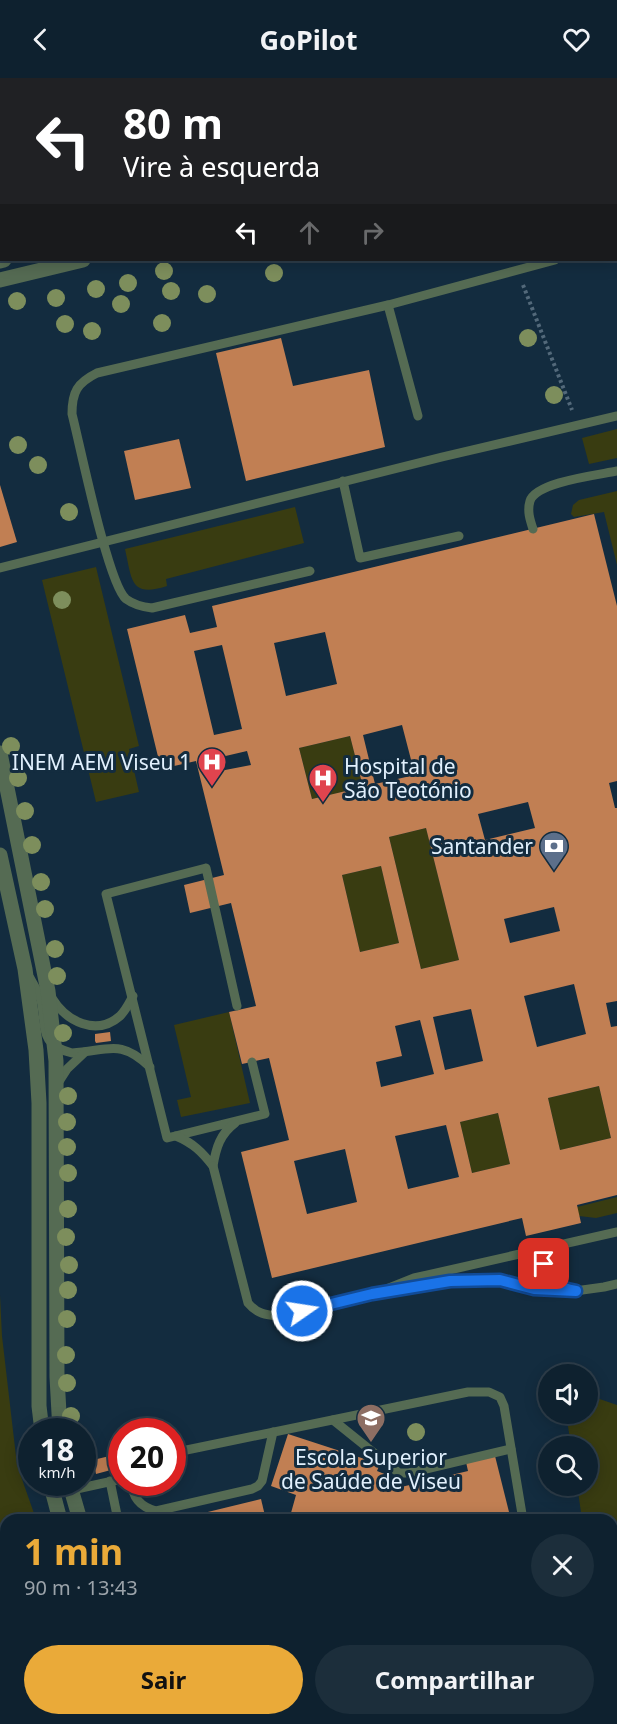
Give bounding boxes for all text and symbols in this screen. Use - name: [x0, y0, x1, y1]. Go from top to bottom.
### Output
- text: GoPilot: [260, 21, 357, 58]
- icon: back: [24, 23, 57, 56]
- icon: heart: [560, 23, 593, 56]
- text: 80 m: [123, 94, 223, 151]
- icon: left: [24, 102, 102, 180]
- text: Vire à esquerda: [123, 148, 320, 185]
- icon: left: [230, 216, 263, 249]
- icon: ahead: [293, 216, 326, 249]
- icon: right: [356, 216, 389, 249]
- hospital icon: INEM AEM Viseu 1: [196, 746, 228, 788]
- place label: INEM AEM Viseu 1: [12, 748, 191, 776]
- place label: Hospital de São Teotónio: [344, 752, 472, 804]
- hospital icon: Hospital de São Teotónio: [307, 762, 339, 804]
- bank icon: Santander: [538, 830, 570, 872]
- place label: Santander: [431, 832, 533, 860]
- pin: [518, 1238, 569, 1289]
- icon: arrive: [527, 1247, 560, 1280]
- position arrow: [270, 1279, 334, 1343]
- map controls: [538, 1364, 598, 1496]
- button: sound: [538, 1364, 598, 1424]
- school or university icon: Escola Superior de Saúde de Viseu: [355, 1402, 387, 1444]
- speed limit sign: 20: [108, 1418, 186, 1496]
- text: 18: [40, 1429, 74, 1470]
- button: search: [538, 1436, 598, 1496]
- place label: Escola Superior de Saúde de Viseu: [281, 1443, 461, 1495]
- text: km/h: [39, 1462, 75, 1482]
- text: 1 min: [24, 1527, 123, 1576]
- button: close: [531, 1534, 594, 1597]
- text: 90 m · 13:43: [24, 1574, 138, 1601]
- button: Sair: [24, 1645, 303, 1714]
- button: Compartilhar: [315, 1645, 594, 1714]

